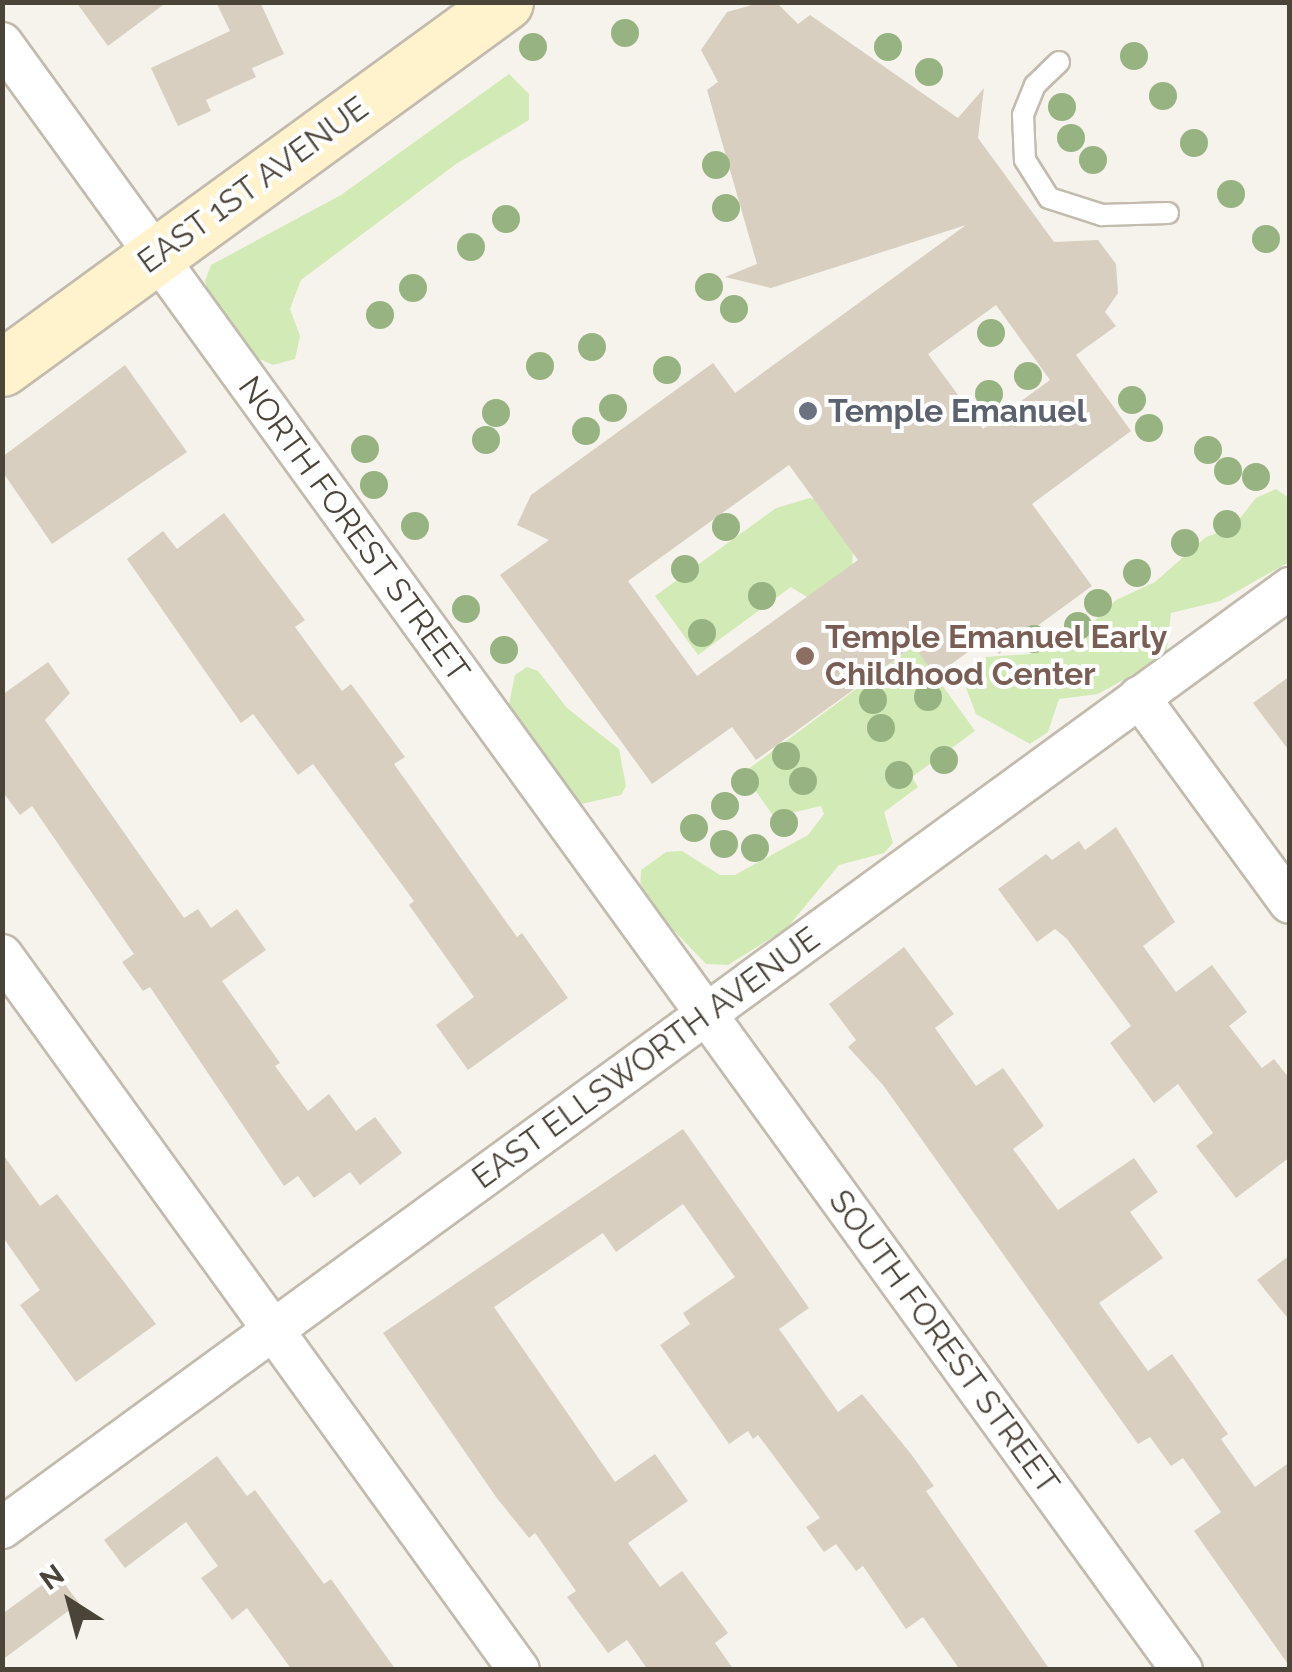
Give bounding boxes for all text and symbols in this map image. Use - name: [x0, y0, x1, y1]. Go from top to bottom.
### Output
- street label: EAST 1ST AVENUE: [129, 88, 377, 282]
- street label: NORTH FOREST STREET: [230, 369, 478, 689]
- place label: Temple Emanuel: [828, 392, 1087, 430]
- marker: Temple Emanuel: [797, 400, 819, 422]
- place label: Temple Emanuel Early Childhood Center: [825, 619, 1168, 694]
- marker: Temple Emanuel Early Childhood Center: [794, 645, 816, 667]
- street label: EAST ELLSWORTH AVENUE: [464, 919, 828, 1197]
- street label: SOUTH FOREST STREET: [821, 1182, 1067, 1502]
- north arrow: [20, 1552, 120, 1652]
- text: N: [34, 1558, 70, 1597]

